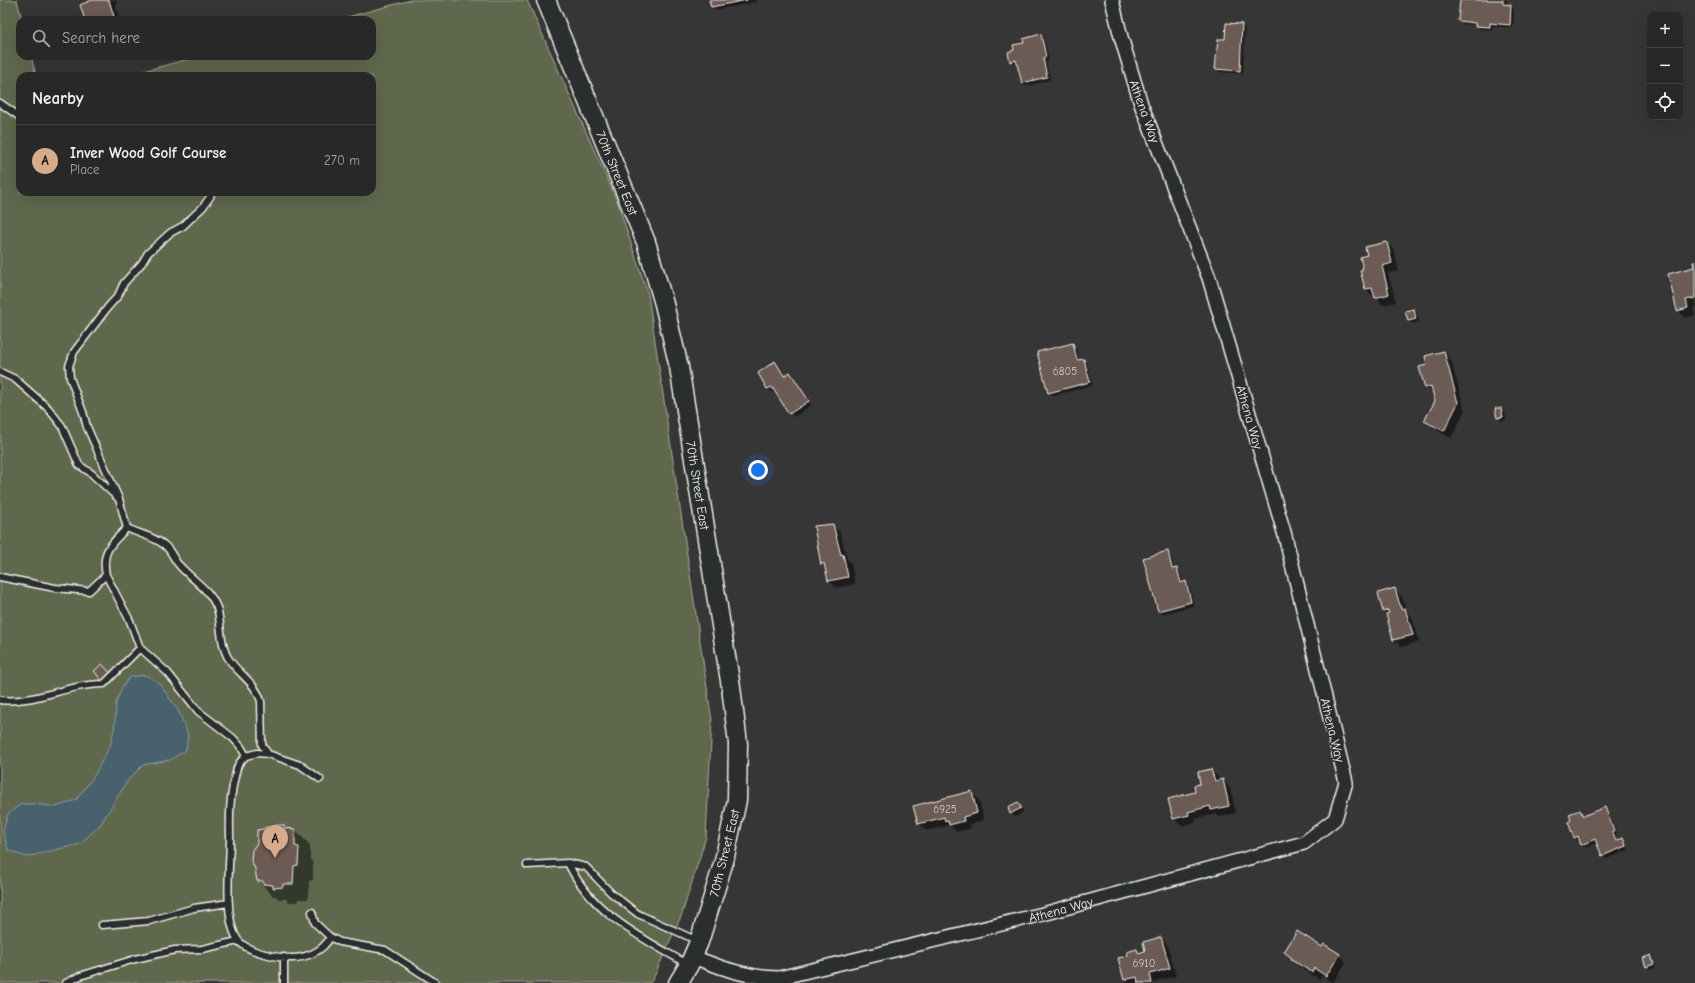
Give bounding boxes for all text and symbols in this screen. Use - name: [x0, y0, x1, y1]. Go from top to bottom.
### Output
- map controls: [1647, 12, 1683, 120]
- button: +: [1647, 12, 1683, 48]
- search box: [16, 16, 376, 60]
- icon: search: [30, 27, 52, 49]
- text: Search here: [62, 29, 140, 47]
- button: −: [1647, 48, 1683, 84]
- street label: Athena Way: [1126, 78, 1163, 145]
- button: locate: [1647, 84, 1683, 120]
- text: Nearby: [32, 89, 83, 108]
- street label: 70th Street East: [593, 129, 642, 219]
- text: Inver Wood Golf Course: [70, 144, 226, 162]
- text: A: [41, 153, 49, 168]
- text: 270 m: [324, 153, 360, 168]
- text: Place: [70, 162, 100, 177]
- house number: 6805: [1053, 365, 1077, 378]
- street label: Athena Way: [1233, 383, 1266, 451]
- street label: 70th Street East: [683, 440, 713, 532]
- your location: [748, 460, 768, 480]
- street label: Athena Way: [1317, 696, 1348, 764]
- house number: 6925: [933, 803, 957, 816]
- street label: 70th Street East: [706, 807, 743, 898]
- pin: A: [262, 825, 288, 858]
- street label: Athena Way: [1027, 894, 1095, 925]
- house number: 6910: [1133, 957, 1155, 970]

